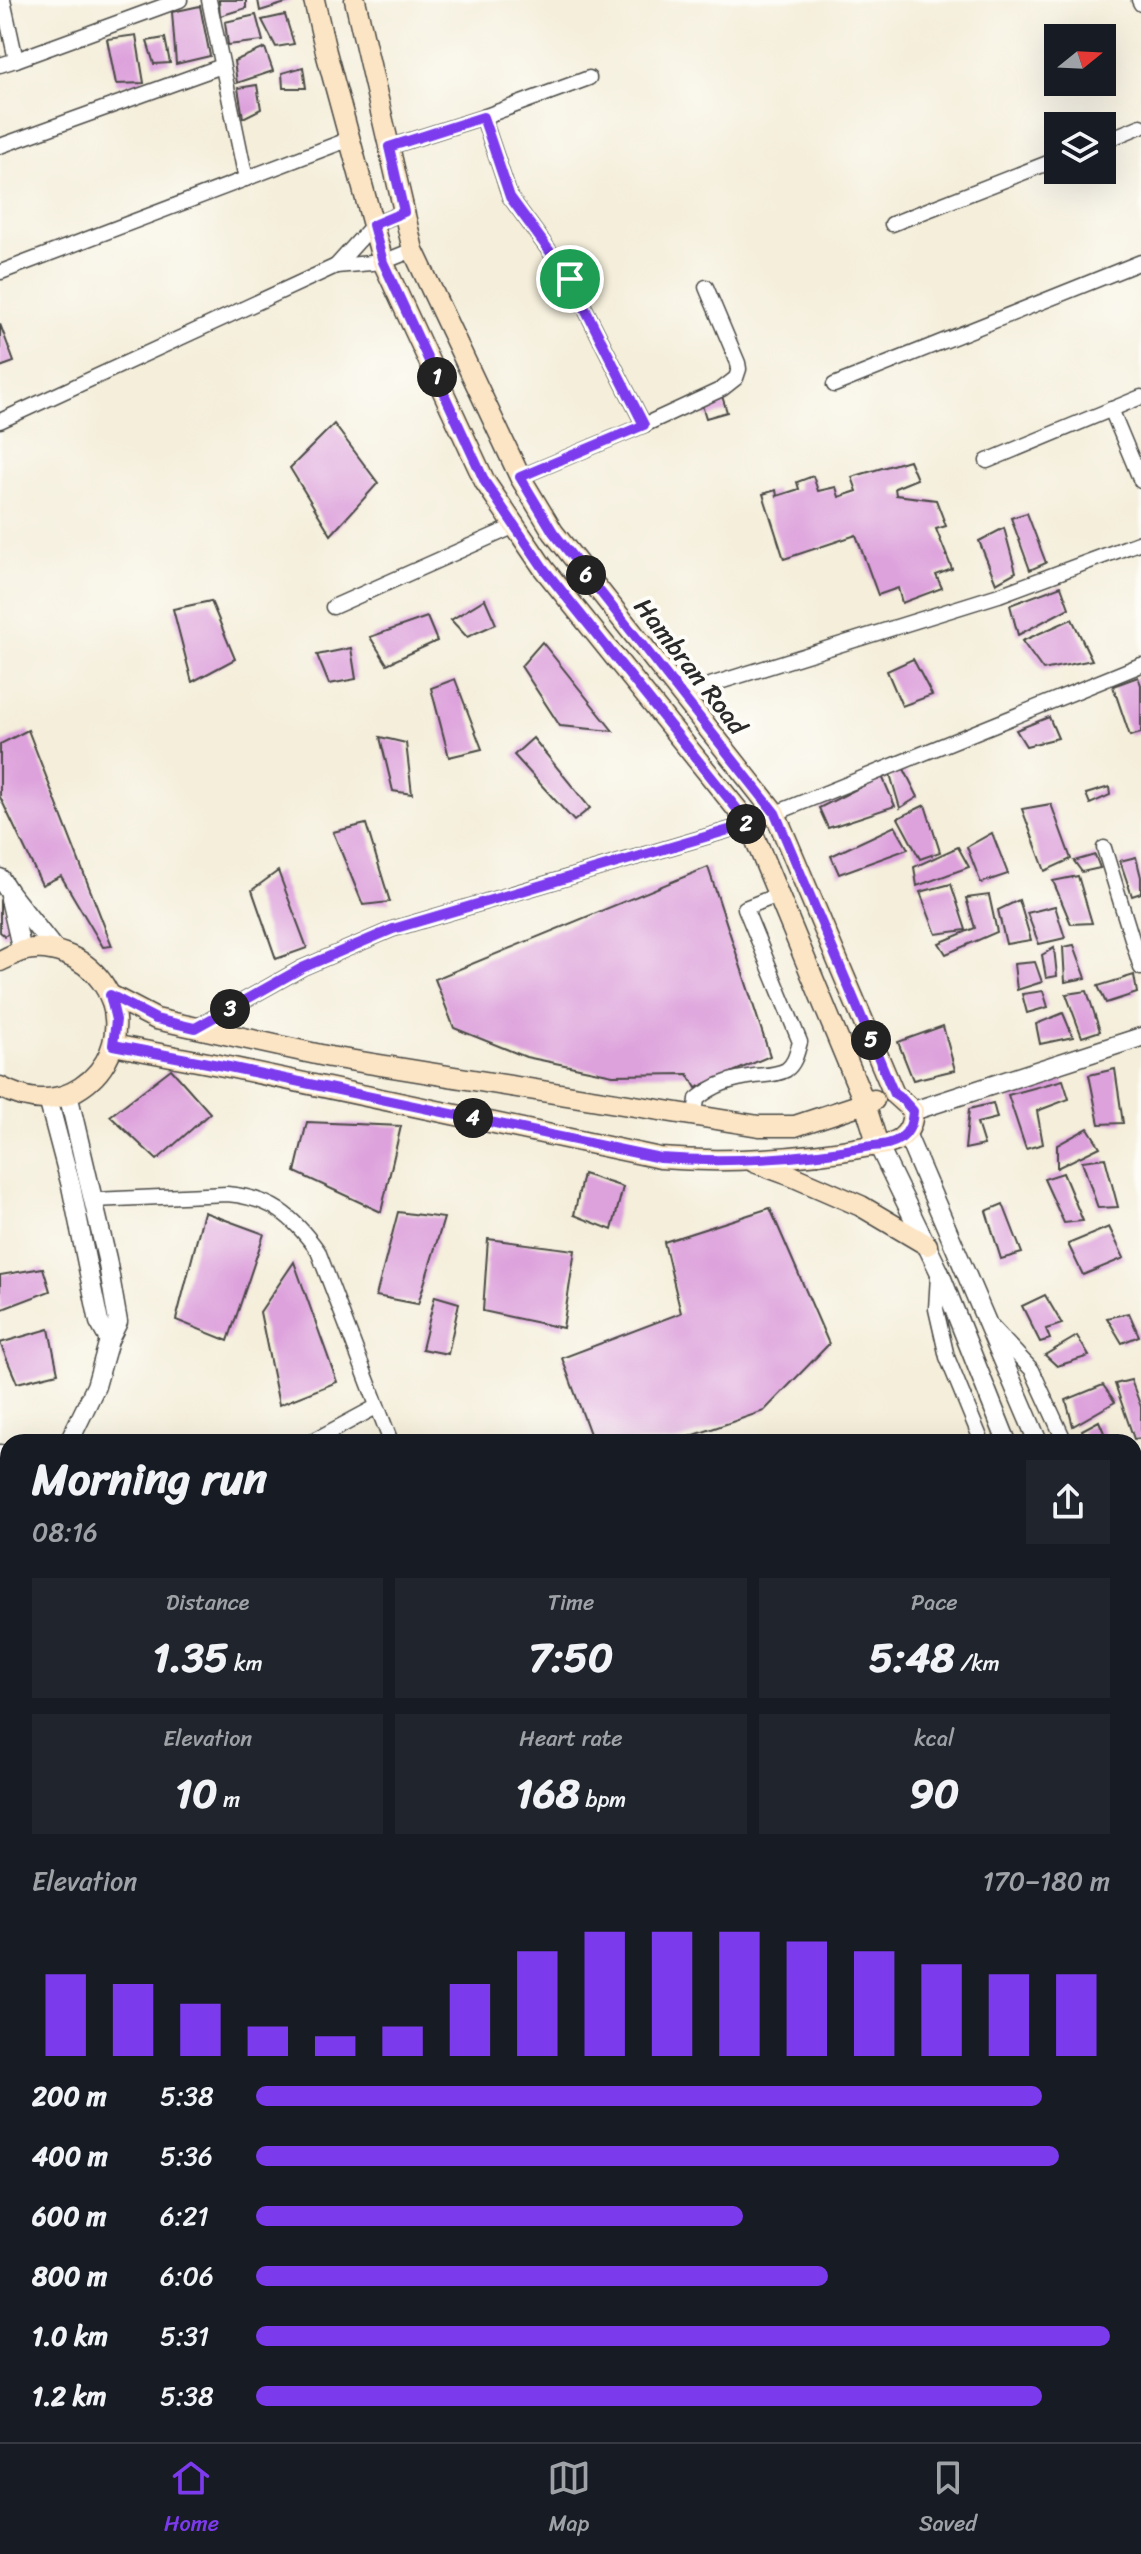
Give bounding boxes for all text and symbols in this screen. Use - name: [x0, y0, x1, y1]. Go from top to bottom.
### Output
- north arrow: [1044, 24, 1116, 96]
- map controls: [1044, 24, 1116, 184]
- button: layers: [1044, 112, 1116, 184]
- pin: [536, 245, 604, 313]
- icon: arrive: [548, 257, 592, 301]
- pin: 1: [417, 357, 457, 397]
- text: 1: [432, 357, 442, 396]
- pin: 6: [566, 555, 606, 595]
- text: 6: [580, 555, 592, 594]
- street label: Hambran Road: [622, 587, 761, 747]
- pin: 2: [726, 804, 766, 844]
- text: 2: [740, 804, 752, 843]
- pin: 3: [210, 989, 250, 1029]
- text: 3: [224, 989, 236, 1028]
- pin: 5: [851, 1020, 891, 1060]
- text: 5: [864, 1020, 878, 1059]
- pin: 4: [453, 1098, 493, 1138]
- text: 4: [466, 1098, 480, 1137]
- text: Morning run: [32, 1440, 267, 1518]
- button: share: [1026, 1460, 1110, 1544]
- text: 08:16: [32, 1509, 98, 1555]
- text: Distance: [166, 1583, 249, 1622]
- text: Time: [548, 1583, 594, 1622]
- text: Pace: [911, 1583, 958, 1622]
- text: 1.35: [153, 1622, 228, 1693]
- text: 7:50: [529, 1622, 613, 1693]
- text: 5:48: [869, 1622, 955, 1693]
- text: km: [228, 1644, 263, 1683]
- text: /km: [955, 1644, 1000, 1683]
- text: Elevation: [163, 1719, 252, 1758]
- text: Heart rate: [519, 1719, 623, 1758]
- text: kcal: [914, 1719, 954, 1758]
- text: 10: [175, 1758, 218, 1829]
- text: 168: [516, 1758, 580, 1829]
- text: 90: [909, 1758, 959, 1829]
- text: m: [218, 1780, 240, 1819]
- text: bpm: [580, 1780, 626, 1819]
- text: Elevation: [32, 1858, 137, 1904]
- text: 170–180 m: [983, 1858, 1110, 1904]
- text: 200 m: [32, 2073, 107, 2119]
- text: 5:38: [160, 2073, 214, 2119]
- text: 400 m: [32, 2133, 108, 2179]
- text: 5:36: [160, 2133, 213, 2179]
- text: 600 m: [32, 2193, 106, 2239]
- text: 6:21: [160, 2193, 209, 2239]
- text: 800 m: [32, 2253, 107, 2299]
- text: 6:06: [160, 2253, 214, 2299]
- text: 1.0 km: [32, 2313, 108, 2359]
- text: 5:31: [160, 2313, 209, 2359]
- text: 1.2 km: [32, 2373, 107, 2419]
- text: 5:38: [160, 2373, 214, 2419]
- tab: Home: [164, 2456, 219, 2543]
- tab: Map: [547, 2456, 591, 2543]
- tab: Saved: [919, 2456, 977, 2543]

